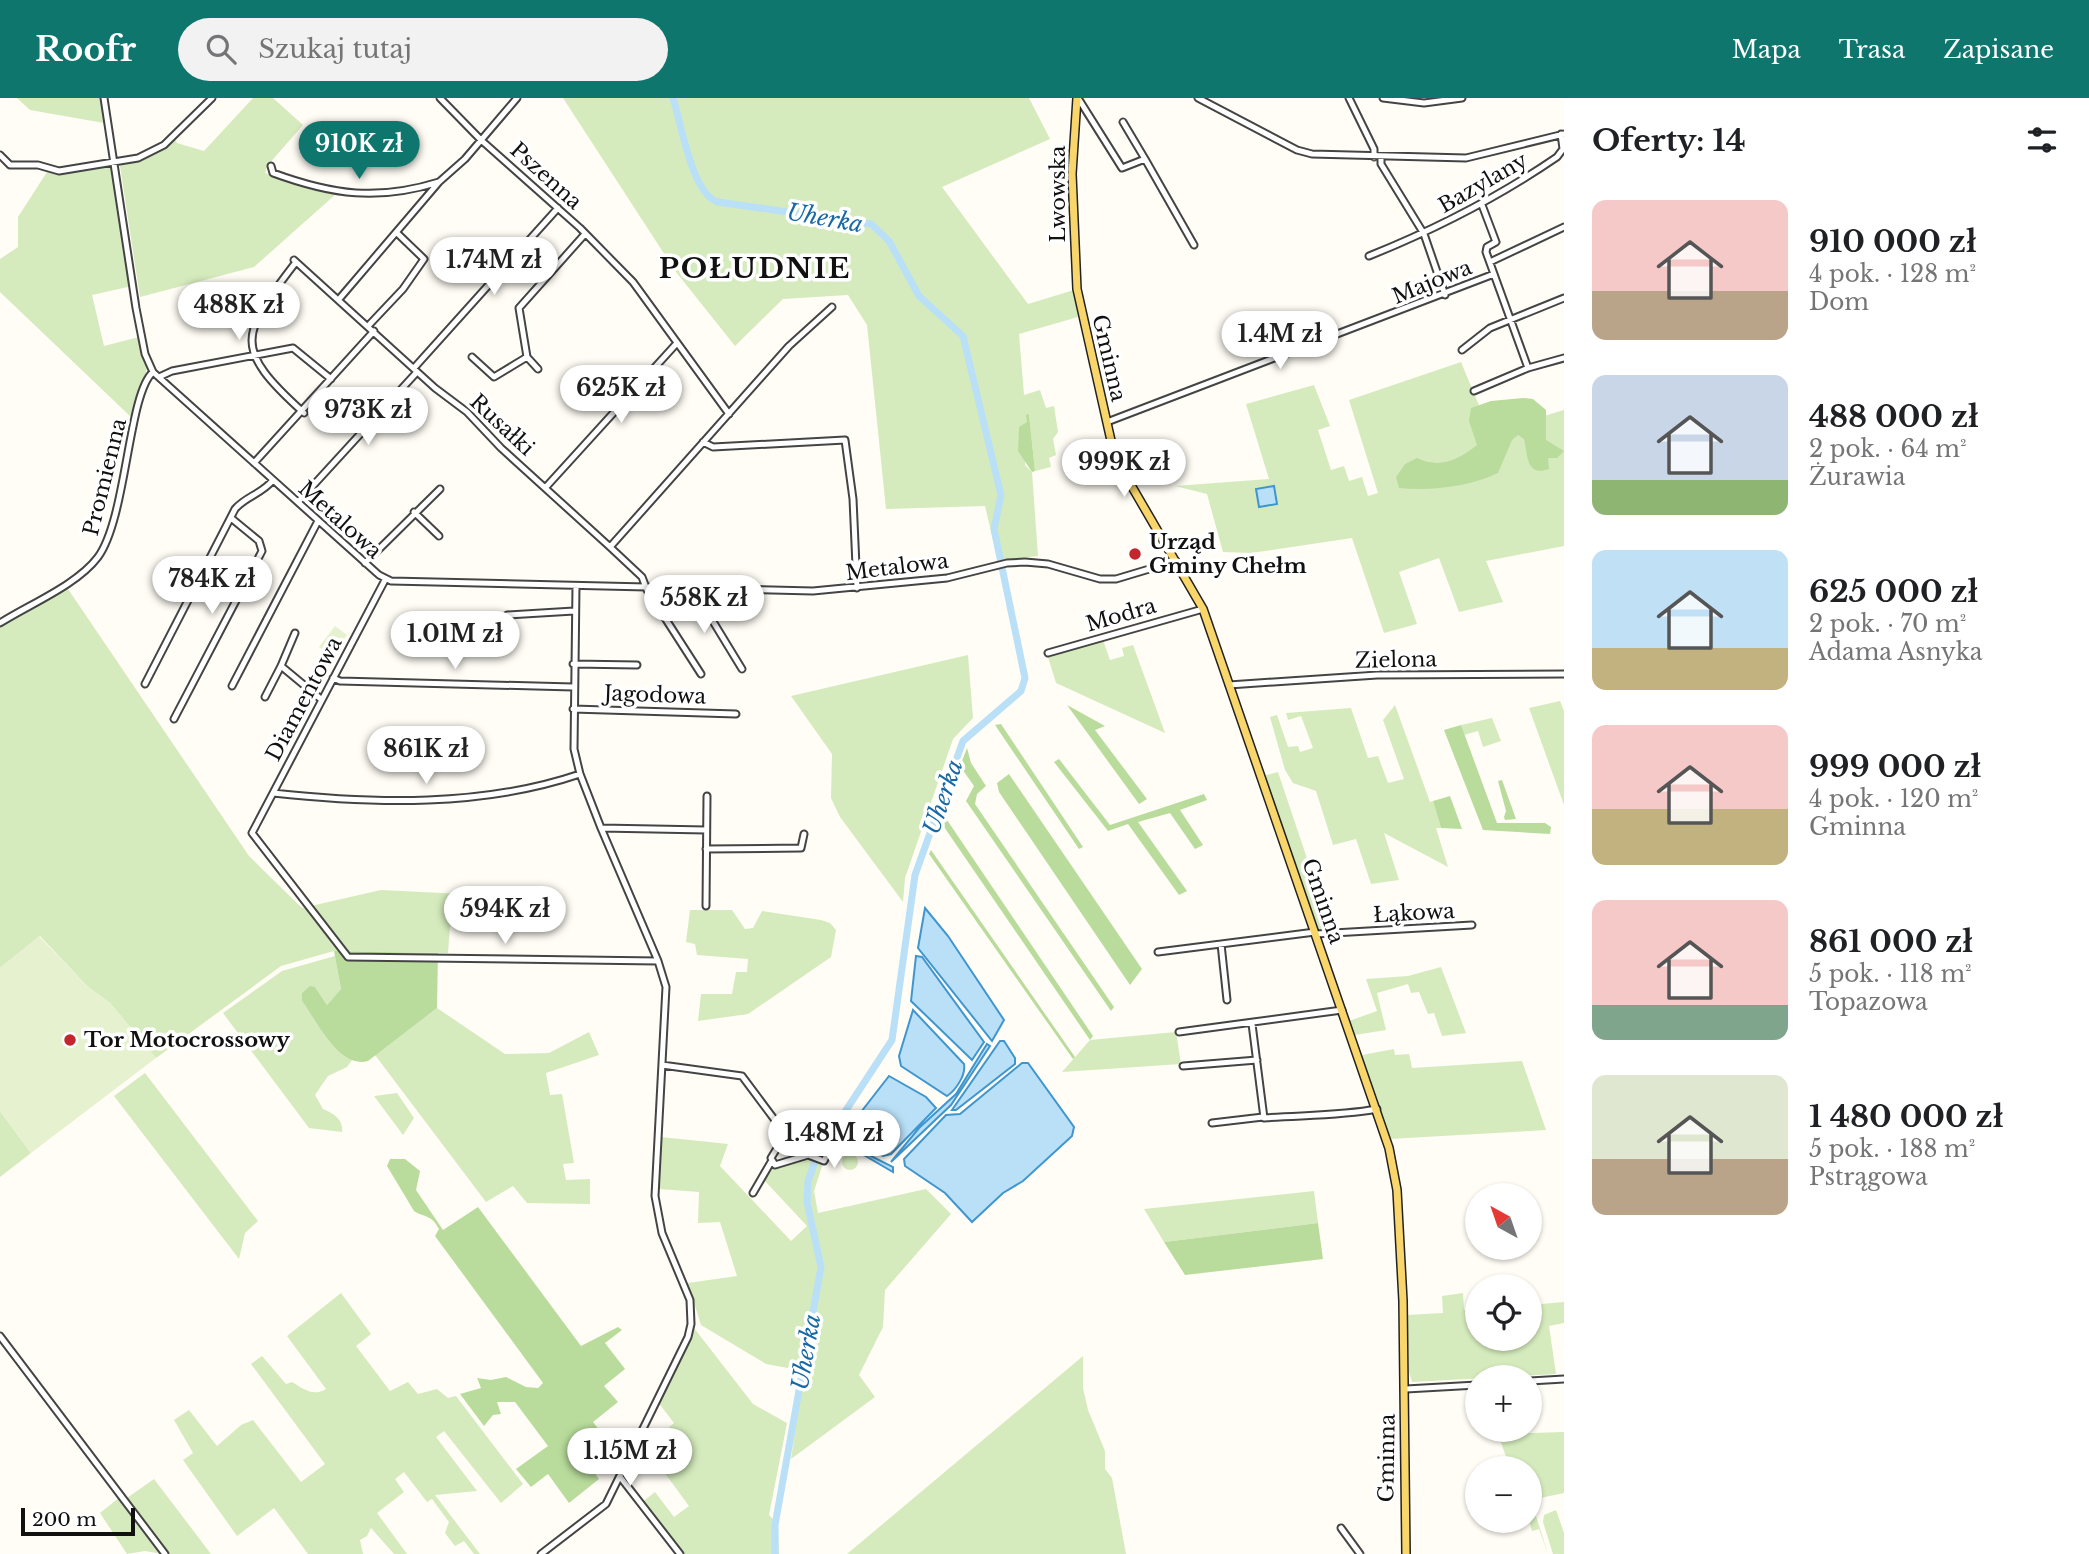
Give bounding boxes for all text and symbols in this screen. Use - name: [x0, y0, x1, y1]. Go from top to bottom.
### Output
- search box: [178, 18, 668, 81]
- text: Roofr: [35, 29, 136, 70]
- icon: search: [202, 30, 240, 68]
- text: Szukaj tutaj: [258, 33, 412, 65]
- text: Mapa: [1732, 35, 1801, 64]
- text: Trasa: [1839, 35, 1905, 64]
- text: Zapisane: [1943, 35, 2054, 64]
- icon: filters: [2023, 121, 2061, 159]
- pin: 910K zł: [294, 122, 424, 181]
- text: Oferty: 14: [1592, 122, 1746, 159]
- text: 910K zł: [315, 130, 403, 158]
- street label: Pszenna: [505, 137, 588, 215]
- street label: Lwowska: [1045, 145, 1071, 242]
- street label: Bazylany: [1434, 147, 1533, 219]
- water label: Uherka: [785, 198, 865, 238]
- text: 910 000 zł: [1809, 223, 1977, 260]
- icon: home: [1648, 228, 1732, 312]
- pin: 1.74M zł: [422, 238, 566, 297]
- text: 1.74M zł: [446, 246, 542, 274]
- district label: POŁUDNIE: [659, 251, 851, 286]
- street label: Majowa: [1388, 254, 1476, 310]
- text: 4 pok. · 128 m²: [1809, 260, 1976, 288]
- pin: 488K zł: [174, 282, 304, 342]
- text: Dom: [1809, 288, 1869, 316]
- text: 488K zł: [194, 291, 284, 319]
- street label: Gminna: [1086, 312, 1132, 404]
- pin: 1.4M zł: [1215, 312, 1345, 371]
- text: 1.4M zł: [1237, 320, 1323, 348]
- pin: 625K zł: [556, 366, 686, 425]
- text: 625K zł: [576, 374, 666, 402]
- pin: 973K zł: [303, 388, 433, 447]
- street label: Rusałki: [464, 389, 540, 461]
- text: 973K zł: [324, 396, 412, 424]
- text: 488 000 zł: [1809, 398, 1979, 435]
- icon: home: [1648, 403, 1732, 487]
- street label: Promienna: [78, 415, 132, 538]
- text: 2 pok. · 64 m²: [1809, 435, 1967, 463]
- pin: 999K zł: [1059, 440, 1189, 499]
- text: 999K zł: [1078, 448, 1170, 476]
- text: Żurawia: [1809, 463, 1905, 491]
- street label: Metalowa: [293, 476, 387, 565]
- place label: Urząd Gminy Chełm: [1149, 529, 1307, 579]
- marker: Urząd Gminy Chełm: [1127, 546, 1143, 562]
- street label: Metalowa: [844, 548, 950, 586]
- pin: 784K zł: [147, 556, 277, 616]
- text: 784K zł: [168, 565, 256, 593]
- text: 625 000 zł: [1809, 573, 1978, 610]
- pin: 558K zł: [639, 575, 769, 635]
- icon: home: [1648, 578, 1732, 662]
- text: 558K zł: [660, 584, 748, 612]
- street label: Modra: [1083, 592, 1159, 637]
- text: 2 pok. · 70 m²: [1809, 610, 1966, 638]
- pin: 1.01M zł: [383, 612, 527, 671]
- text: 1.01M zł: [407, 620, 503, 648]
- street label: Diamentowa: [260, 632, 348, 766]
- text: Adama Asnyka: [1809, 638, 1983, 666]
- street label: Zielona: [1355, 646, 1438, 674]
- street label: Jagodowa: [600, 680, 707, 710]
- pin: 861K zł: [361, 726, 491, 786]
- text: 861K zł: [383, 735, 469, 763]
- text: 999 000 zł: [1809, 748, 1981, 785]
- icon: home: [1648, 753, 1732, 837]
- water label: Uherka: [917, 756, 969, 838]
- text: 4 pok. · 120 m²: [1809, 785, 1978, 813]
- text: Gminna: [1809, 813, 1906, 841]
- street label: Gminna: [1296, 855, 1350, 947]
- pin: 594K zł: [440, 886, 570, 946]
- text: 594K zł: [460, 895, 550, 923]
- street label: Łąkowa: [1373, 898, 1456, 928]
- text: 861 000 zł: [1809, 923, 1973, 960]
- icon: home: [1648, 928, 1732, 1012]
- text: 5 pok. · 118 m²: [1809, 960, 1972, 988]
- text: Topazowa: [1809, 988, 1928, 1016]
- place label: Tor Motocrossowy: [84, 1027, 290, 1053]
- marker: Tor Motocrossowy: [62, 1032, 78, 1048]
- text: 1 480 000 zł: [1809, 1098, 2003, 1135]
- icon: home: [1648, 1103, 1732, 1187]
- pin: 1.48M zł: [762, 1110, 906, 1170]
- text: 1.48M zł: [784, 1119, 884, 1147]
- text: 5 pok. · 188 m²: [1809, 1135, 1975, 1163]
- text: Pstrągowa: [1809, 1163, 1928, 1191]
- north arrow: [1465, 1183, 1542, 1260]
- map controls: [1465, 1183, 1542, 1533]
- button: locate: [1465, 1274, 1542, 1351]
- water label: Uherka: [786, 1312, 826, 1392]
- button: +: [1465, 1365, 1542, 1442]
- street label: Gminna: [1373, 1413, 1401, 1502]
- pin: 1.15M zł: [558, 1428, 702, 1488]
- text: 1.15M zł: [583, 1437, 677, 1465]
- button: −: [1465, 1456, 1542, 1533]
- scale bar: [21, 1505, 135, 1537]
- text: 200 m: [32, 1508, 97, 1531]

